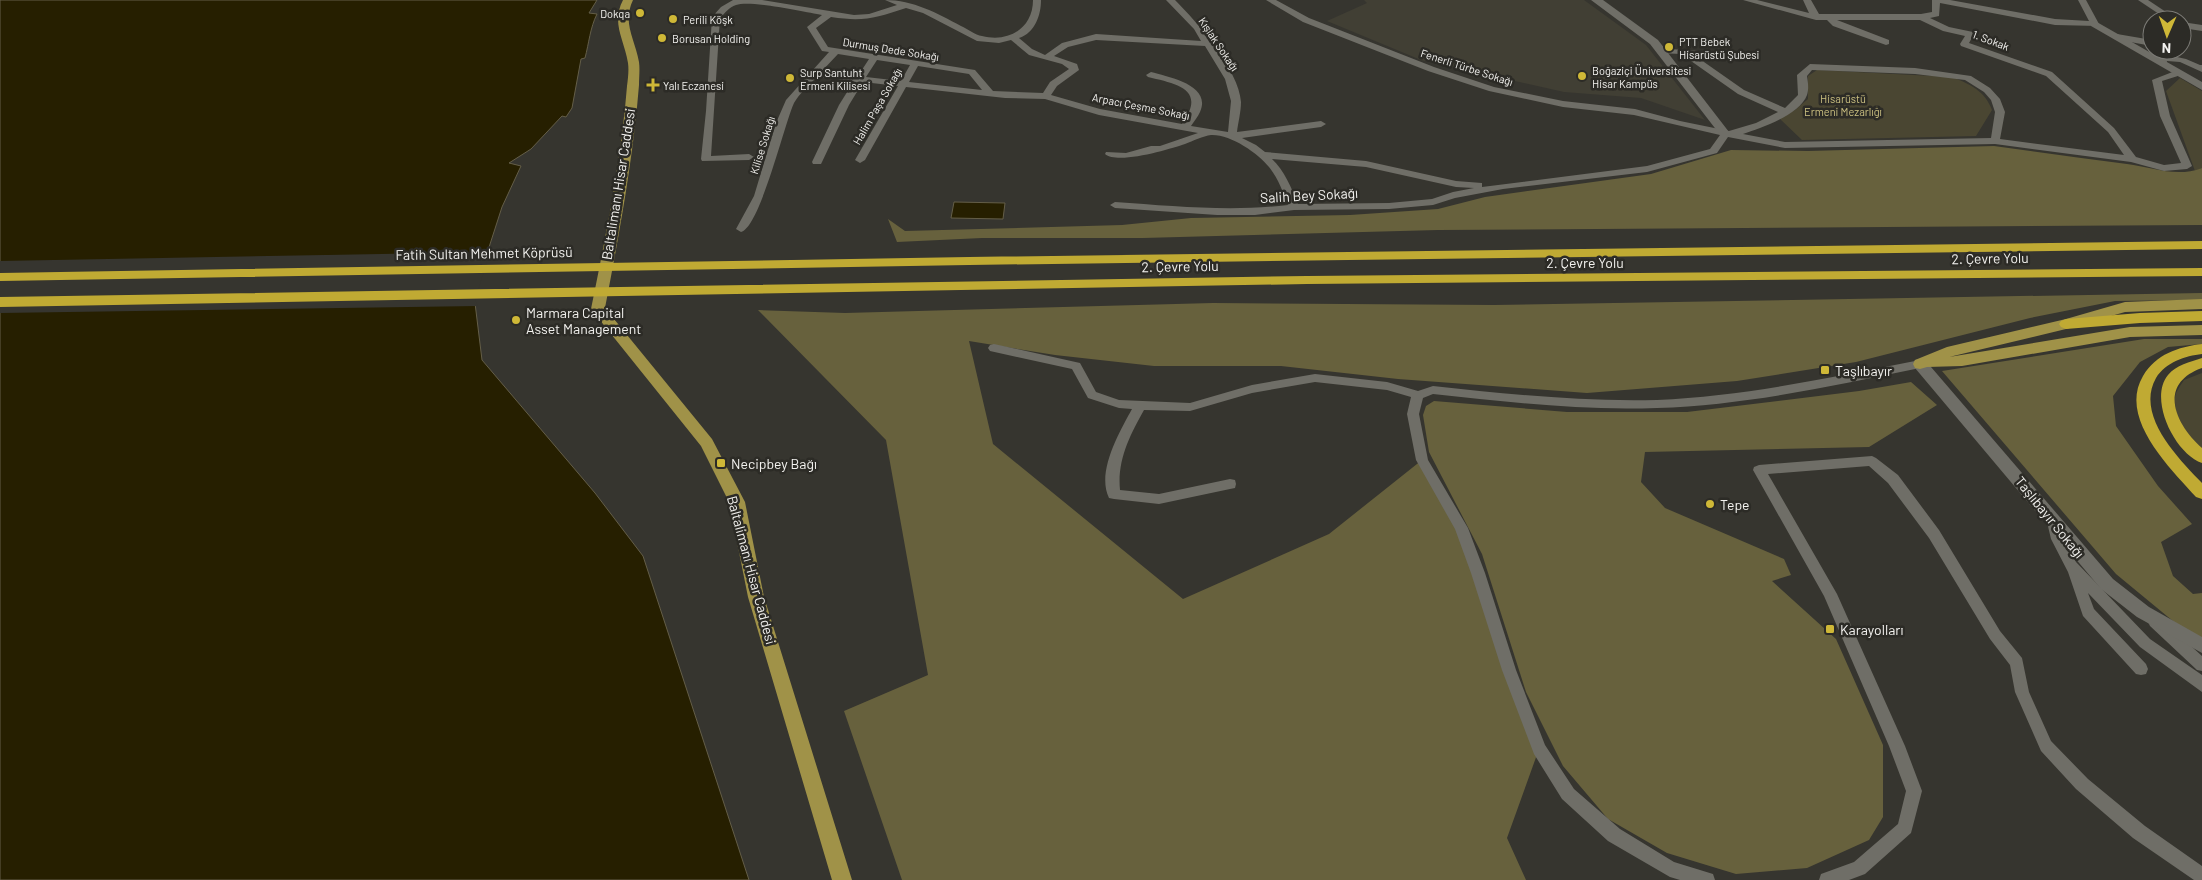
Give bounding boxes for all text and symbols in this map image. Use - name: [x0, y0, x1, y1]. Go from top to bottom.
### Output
- place label: Dokqa: [600, 7, 630, 20]
- marker: Dokqa: [634, 7, 646, 19]
- north arrow: [2142, 10, 2192, 60]
- marker: Perili Köşk: [667, 13, 679, 25]
- place label: Perili Köşk: [683, 13, 733, 26]
- street label: Kışlak Sokağı: [1196, 15, 1242, 73]
- street label: 1. Sokak: [1971, 27, 2012, 53]
- marker: Borusan Holding: [656, 32, 668, 44]
- place label: Borusan Holding: [672, 32, 750, 45]
- street label: Durmuş Dede Sokağı: [842, 35, 940, 63]
- place label: PTT Bebek Hisarüstü Şubesi: [1679, 35, 1760, 61]
- text: N: [2162, 40, 2171, 57]
- marker: PTT Bebek Hisarüstü Şubesi: [1663, 41, 1675, 53]
- street label: Fenerli Türbe Sokağı: [1419, 46, 1515, 88]
- place label: Boğaziçi Üniversitesi Hisar Kampüs: [1592, 63, 1692, 90]
- street label: Halim Paşa Sokağı: [850, 65, 904, 147]
- place label: Surp Santuht Ermeni Kilisesi: [800, 66, 871, 92]
- marker: Boğaziçi Üniversitesi Hisar Kampüs: [1576, 70, 1588, 82]
- marker: Surp Santuht Ermeni Kilisesi: [784, 72, 796, 84]
- marker: Yalı Eczanesi: [647, 79, 659, 91]
- place label: Yalı Eczanesi: [663, 79, 724, 92]
- street label: Arpacı Çeşme Sokağı: [1091, 90, 1191, 122]
- park label: Hisarüstü Ermeni Mezarlığı: [1804, 92, 1882, 118]
- street label: Baltalimanı Hisar Caddesi: [598, 107, 638, 261]
- street label: Kilise Sokağı: [747, 114, 777, 176]
- street label: Salih Bey Sokağı: [1260, 184, 1358, 206]
- street label: Fatih Sultan Mehmet Köprüsü: [395, 243, 573, 263]
- street label: 2. Çevre Yolu: [1951, 249, 2029, 267]
- street label: 2. Çevre Yolu: [1546, 254, 1624, 271]
- street label: 2. Çevre Yolu: [1141, 257, 1219, 275]
- place label: Marmara Capital Asset Management: [526, 304, 641, 337]
- marker: Marmara Capital Asset Management: [510, 314, 522, 326]
- place label: Taşlıbayır: [1835, 362, 1892, 379]
- marker: Taşlıbayır: [1819, 364, 1831, 376]
- place label: Necipbey Bağı: [731, 455, 817, 472]
- marker: Necipbey Bağı: [715, 457, 727, 469]
- street label: Taşlıbayır Sokağı: [2012, 473, 2088, 561]
- street label: Baltalimanı Hisar Caddesi: [724, 494, 780, 646]
- place label: Tepe: [1720, 496, 1750, 513]
- marker: Tepe: [1704, 498, 1716, 510]
- place label: Karayolları: [1840, 621, 1903, 638]
- marker: Karayolları: [1824, 623, 1836, 635]

